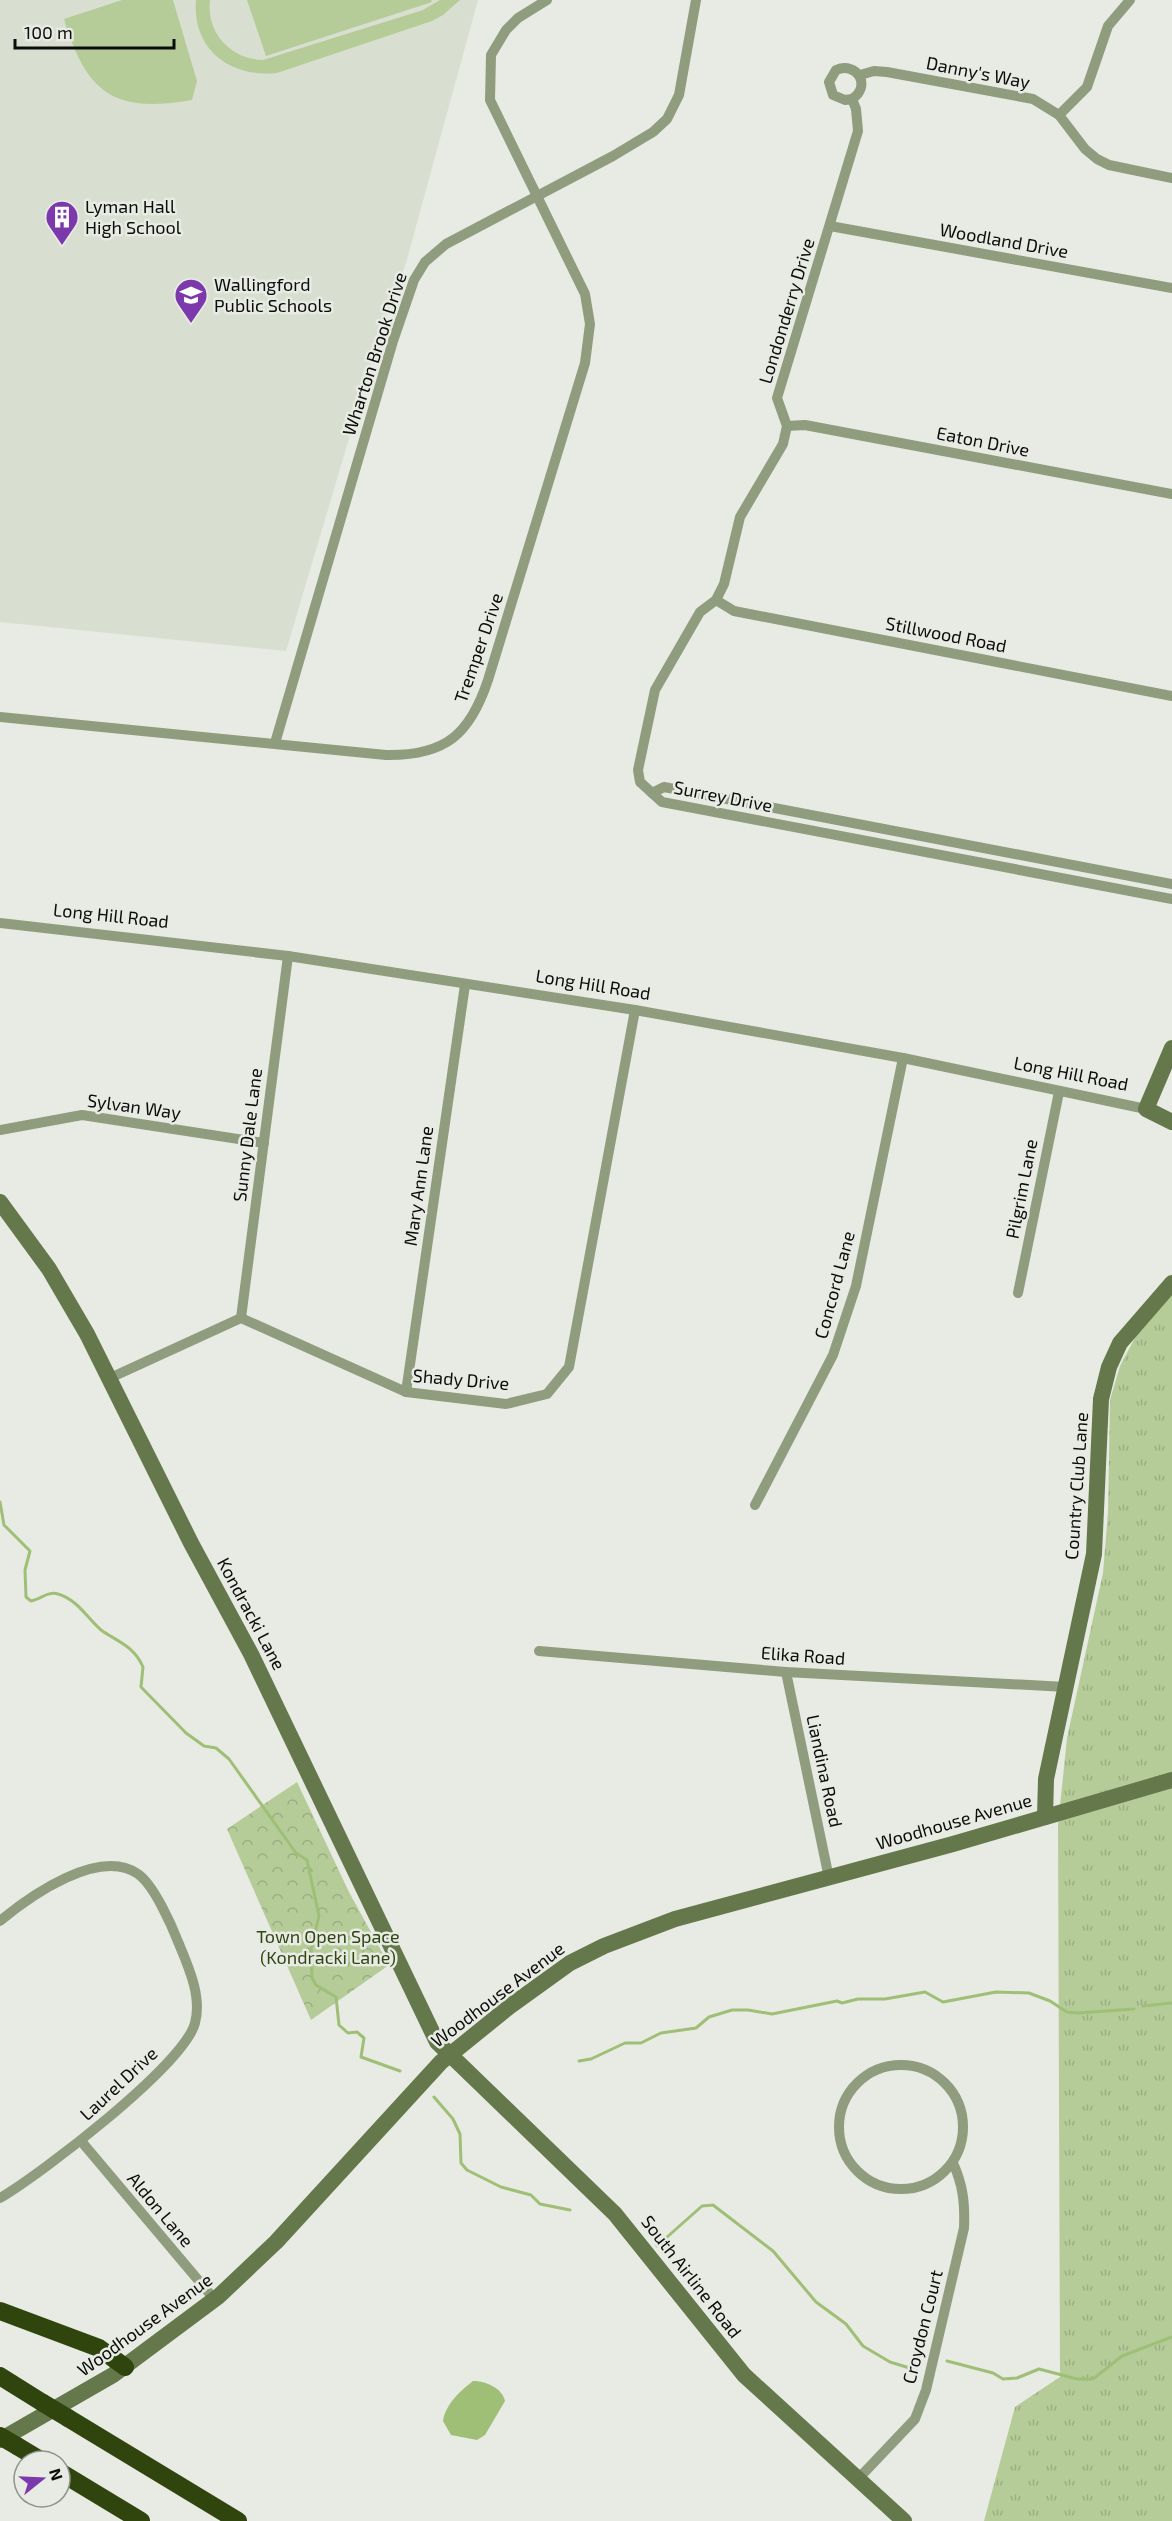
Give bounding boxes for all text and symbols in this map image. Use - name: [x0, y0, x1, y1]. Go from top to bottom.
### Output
- scale bar: [15, 12, 174, 50]
- text: 100 m: [24, 21, 73, 43]
- street label: Danny's Way: [924, 51, 1032, 93]
- place label: Lyman Hall High School: [85, 195, 182, 238]
- building icon: Lyman Hall High School: [44, 199, 80, 246]
- street label: Woodland Drive: [938, 218, 1070, 262]
- street label: Londonderry Drive: [753, 235, 819, 386]
- street label: Wharton Brook Drive: [337, 269, 411, 438]
- place label: Wallingford Public Schools: [214, 273, 332, 316]
- school or university icon: Wallingford Public Schools: [173, 277, 209, 324]
- street label: Eaton Drive: [935, 421, 1032, 461]
- street label: Tremper Drive: [449, 590, 507, 706]
- street label: Stillwood Road: [884, 612, 1009, 657]
- street label: Surrey Drive: [672, 776, 774, 816]
- street label: Long Hill Road: [52, 898, 170, 932]
- street label: Long Hill Road: [534, 964, 652, 1004]
- street label: Long Hill Road: [1012, 1051, 1130, 1095]
- street label: Sunny Dale Lane: [228, 1067, 266, 1203]
- street label: Sylvan Way: [86, 1089, 183, 1124]
- street label: Mary Ann Lane: [399, 1124, 437, 1247]
- street label: Pilgrim Lane: [1001, 1137, 1041, 1241]
- street label: Concord Lane: [809, 1229, 859, 1341]
- street label: Shady Drive: [412, 1364, 510, 1394]
- street label: Country Club Lane: [1060, 1411, 1092, 1560]
- street label: Kondracki Lane: [213, 1554, 291, 1674]
- street label: Elika Road: [760, 1641, 846, 1669]
- street label: Liandina Road: [802, 1712, 848, 1829]
- street label: Woodhouse Avenue: [873, 1788, 1034, 1854]
- park label: Town Open Space (Kondracki Lane): [256, 1925, 400, 1968]
- street label: Woodhouse Avenue: [426, 1937, 568, 2051]
- street label: Laurel Drive: [75, 2042, 162, 2125]
- street label: Aldon Lane: [123, 2168, 198, 2251]
- street label: South Airline Road: [637, 2211, 747, 2342]
- street label: Croydon Court: [897, 2267, 947, 2386]
- street label: Woodhouse Avenue: [73, 2268, 216, 2380]
- north arrow: [12, 2449, 72, 2509]
- text: N: [46, 2466, 68, 2483]

